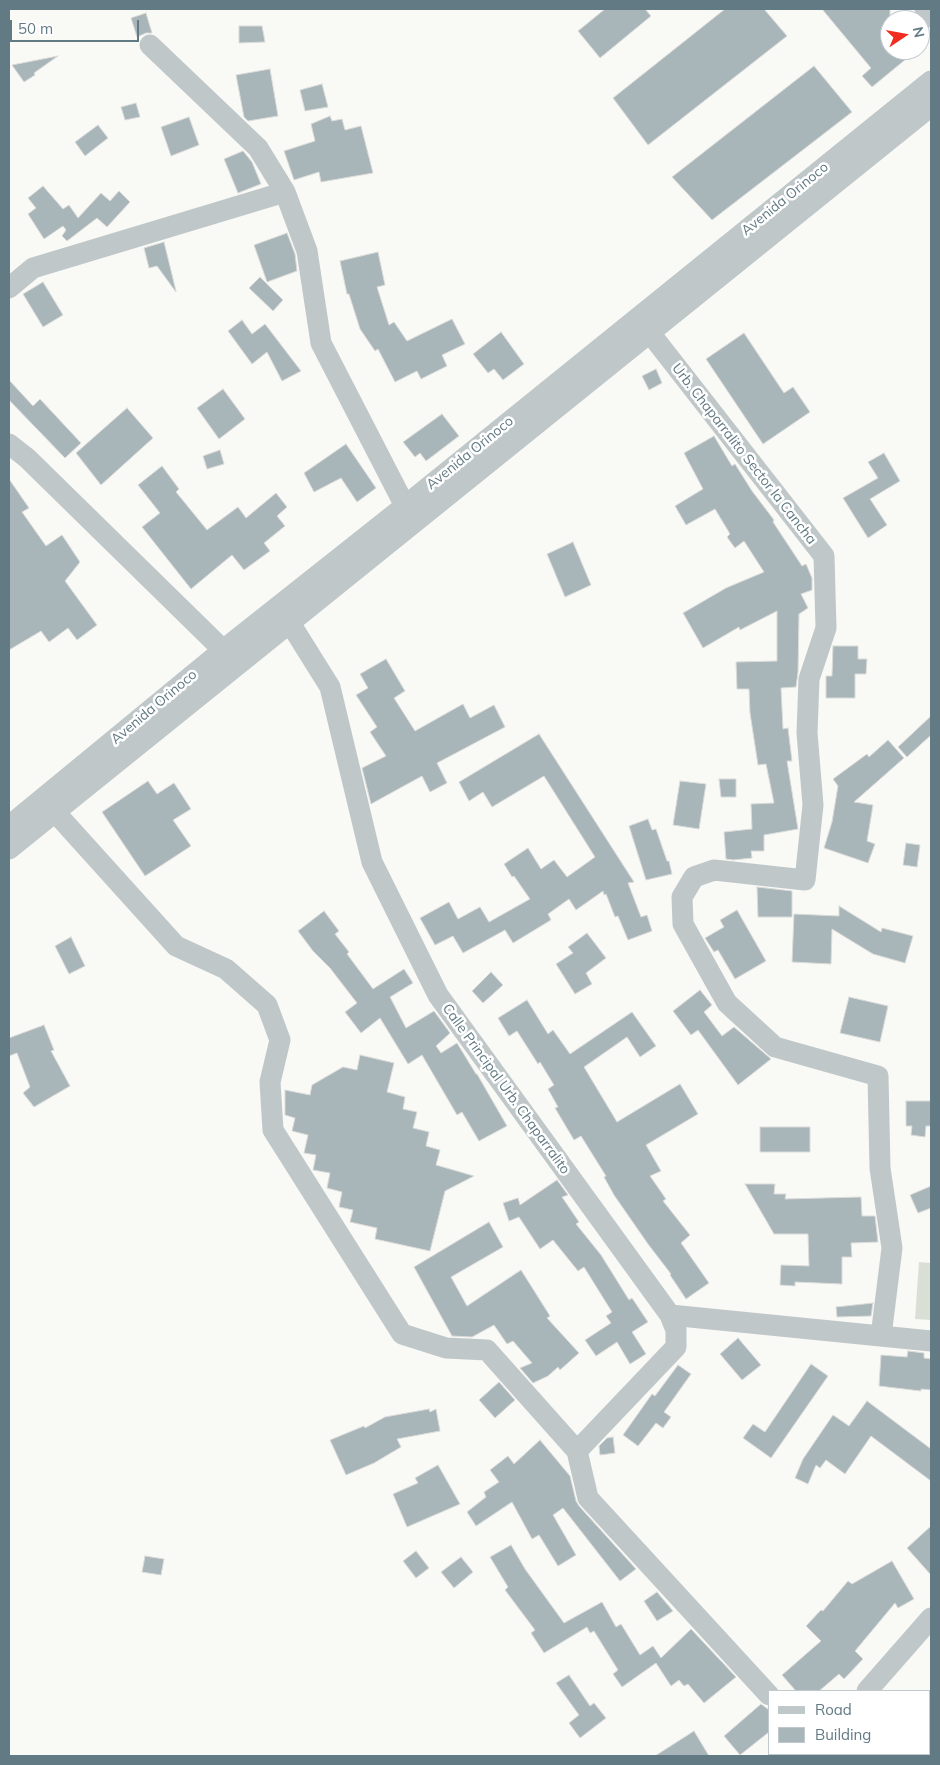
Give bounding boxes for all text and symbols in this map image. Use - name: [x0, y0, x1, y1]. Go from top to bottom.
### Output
- scale bar: [12, 10, 141, 42]
- north arrow: [880, 10, 930, 60]
- text: 50 m: [18, 19, 53, 38]
- text: N: [909, 25, 929, 39]
- street label: Avenida Orinoco: [738, 159, 832, 239]
- street label: Urb. Chaparralito Sector la Cancha: [668, 360, 820, 548]
- street label: Avenida Orinoco: [423, 413, 517, 493]
- street label: Avenida Orinoco: [108, 666, 200, 748]
- street label: Calle Principal Urb. Chaparralito: [439, 1001, 573, 1177]
- legend: [768, 1690, 930, 1755]
- text: Road: [815, 1700, 852, 1719]
- text: Building: [815, 1725, 871, 1744]

